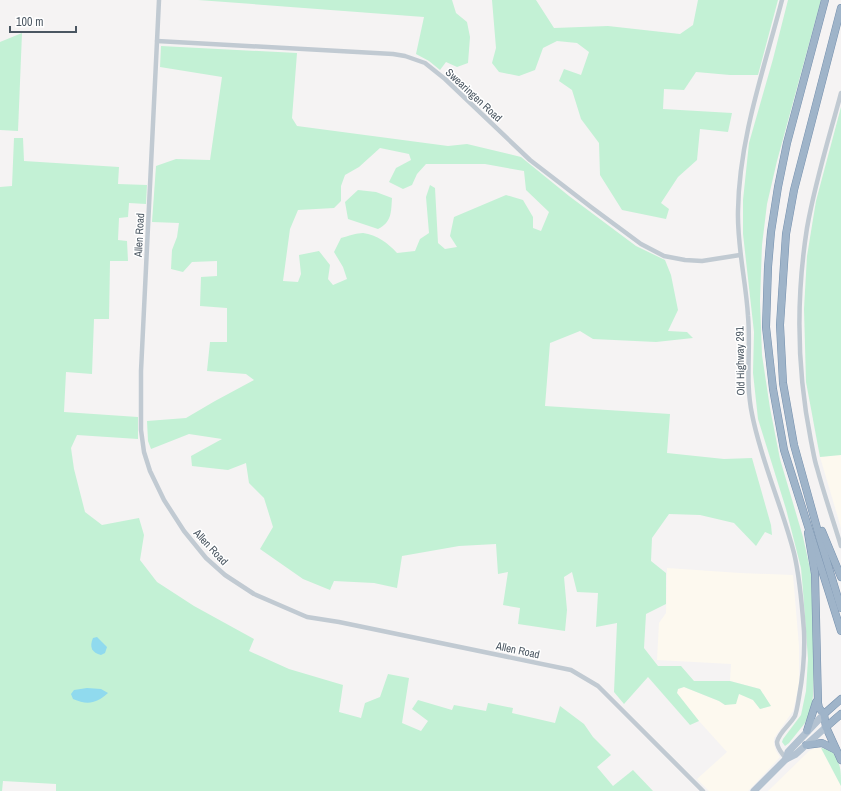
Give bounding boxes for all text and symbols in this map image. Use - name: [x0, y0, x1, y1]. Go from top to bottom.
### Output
- scale bar: [10, 8, 76, 34]
- text: 100 m: [16, 14, 43, 30]
- street label: Swearingen Road: [443, 65, 505, 125]
- street label: Allen Road: [131, 213, 147, 258]
- street label: Old Highway 291: [732, 326, 748, 396]
- street label: Allen Road: [190, 525, 231, 568]
- street label: Allen Road: [494, 638, 541, 661]

